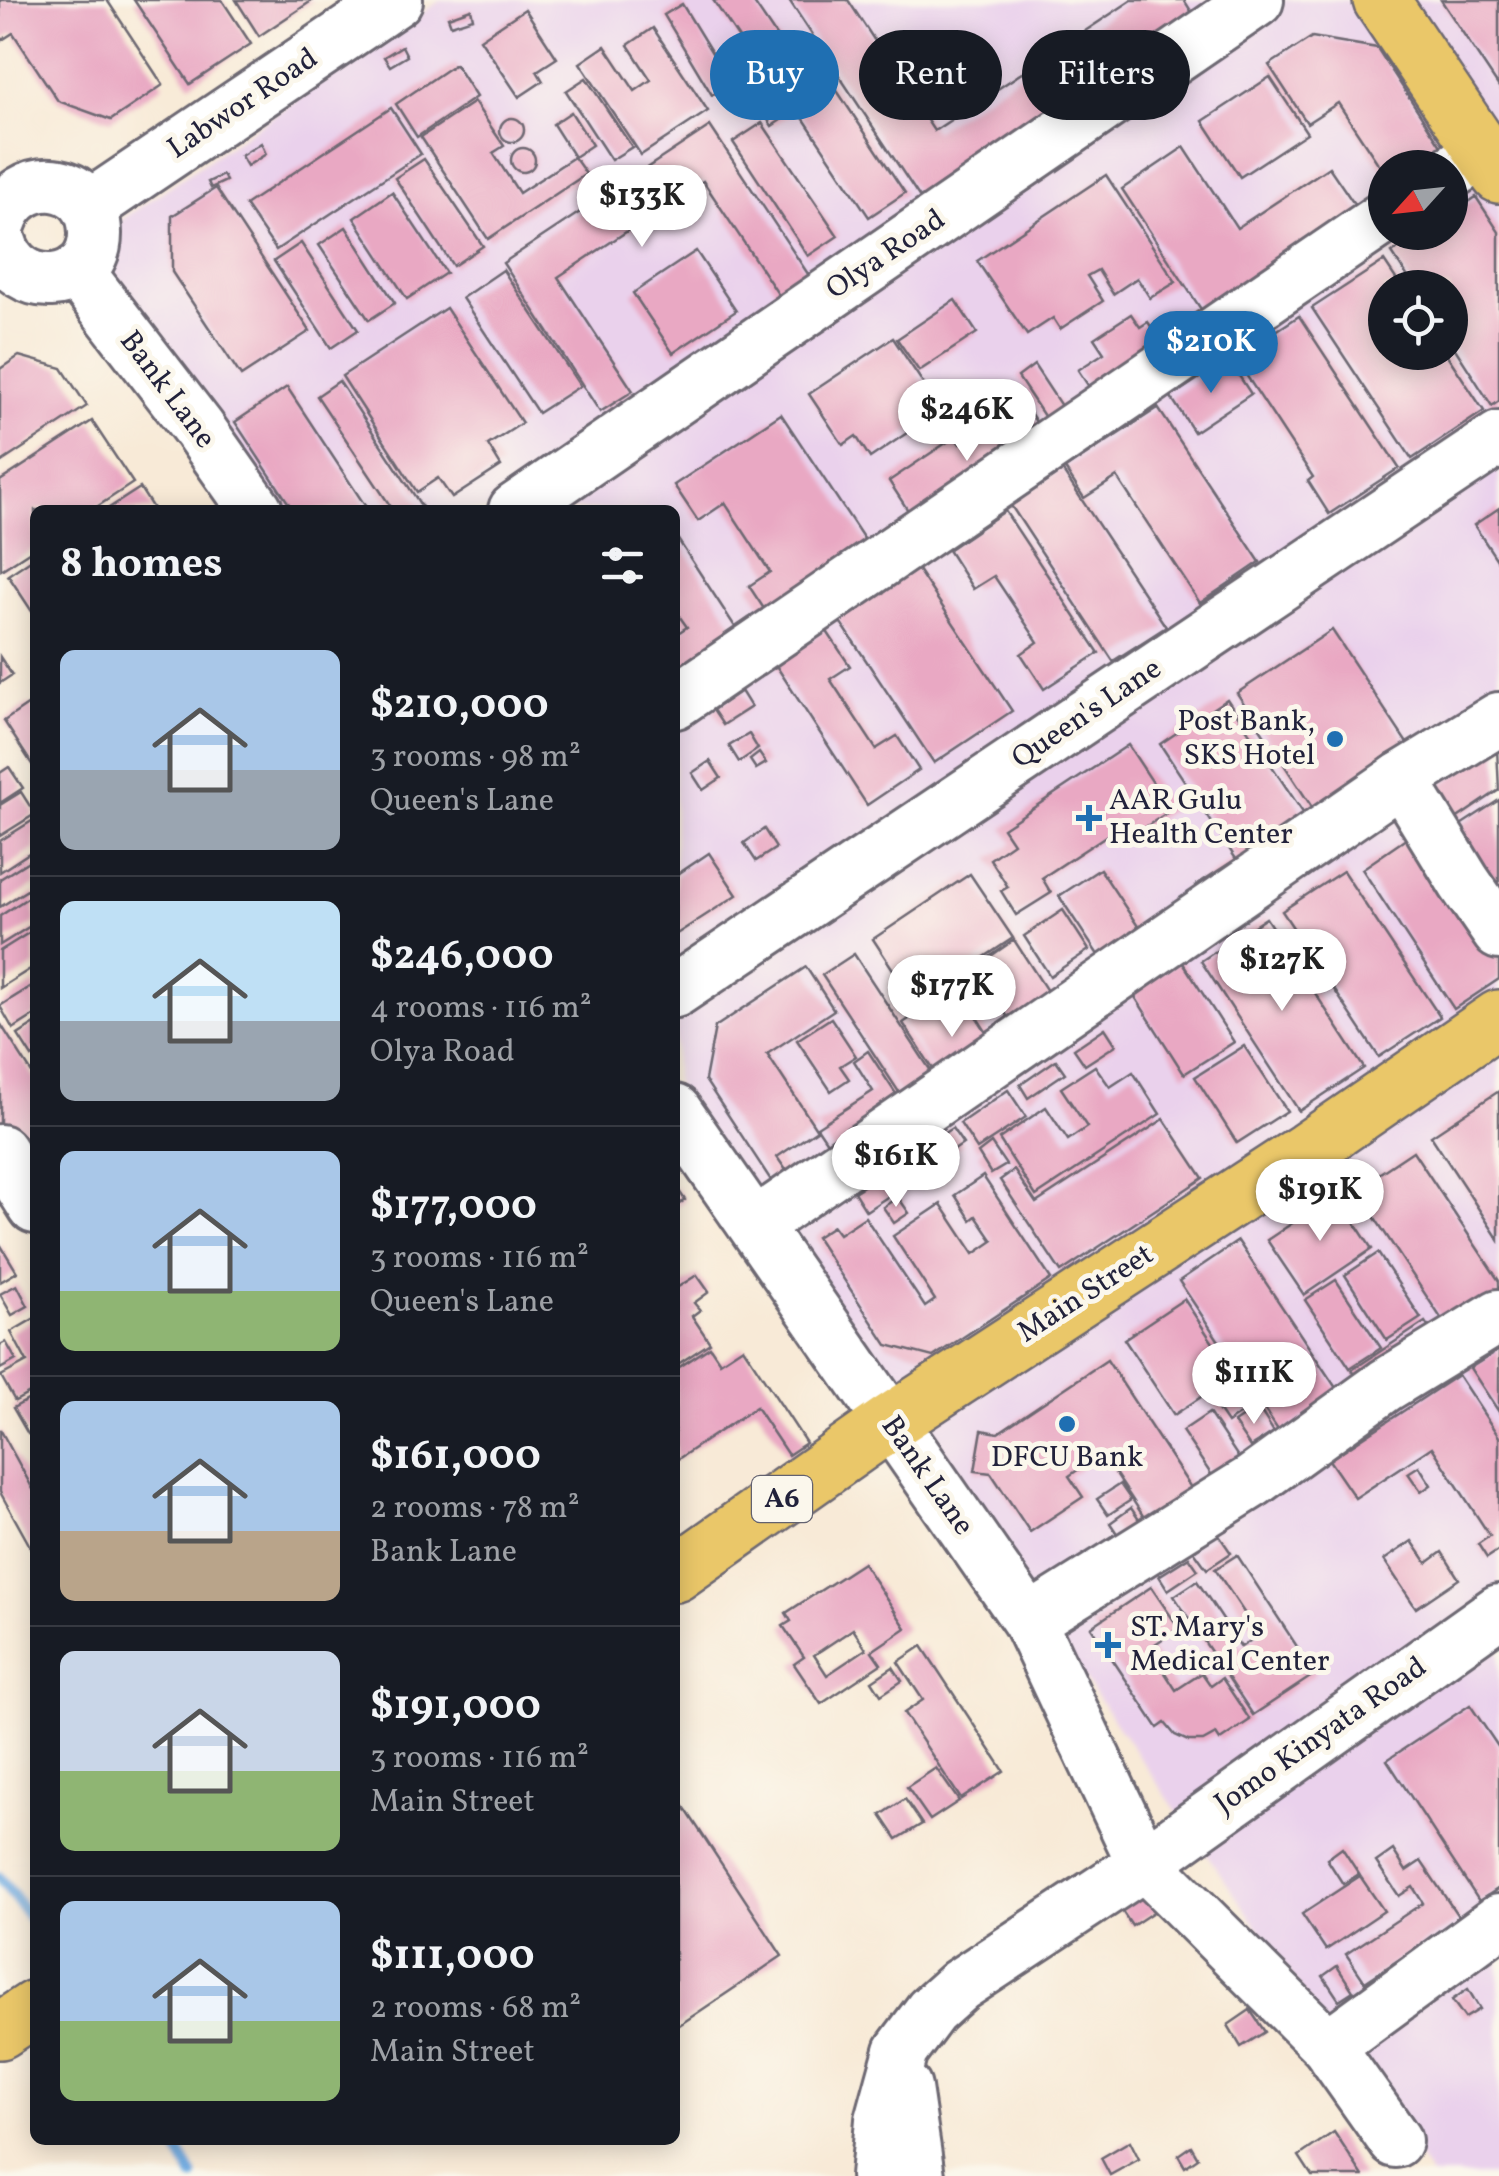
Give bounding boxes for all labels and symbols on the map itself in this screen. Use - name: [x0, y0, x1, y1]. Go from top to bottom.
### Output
- street label: Labwor Road: [160, 38, 326, 170]
- north arrow: [1368, 150, 1468, 250]
- pin: $133K: [572, 165, 712, 250]
- street label: Olya Road: [818, 200, 954, 310]
- pin: $210K: [1141, 311, 1281, 396]
- street label: Bank Lane: [109, 322, 225, 458]
- pin: $246K: [897, 379, 1037, 464]
- street label: Queen's Lane: [1004, 648, 1170, 780]
- place label: Post Bank, SKS Hotel: [1177, 701, 1315, 777]
- marker: Post Bank, SKS Hotel: [1324, 728, 1346, 750]
- place label: AAR Gulu Health Center: [1109, 780, 1293, 856]
- marker: AAR Gulu Health Center: [1078, 807, 1100, 829]
- pin: $127K: [1212, 929, 1352, 1014]
- pin: $177K: [882, 955, 1022, 1040]
- pin: $161K: [826, 1125, 966, 1210]
- pin: $191K: [1250, 1159, 1390, 1244]
- street label: Main Street: [1010, 1234, 1162, 1354]
- pin: $111K: [1184, 1342, 1324, 1427]
- street label: Bank Lane: [870, 1408, 984, 1544]
- marker: DFCU Bank: [1056, 1413, 1078, 1435]
- place label: DFCU Bank: [991, 1437, 1143, 1479]
- road number: A6: [752, 1476, 812, 1522]
- place label: ST. Mary's Medical Center: [1130, 1607, 1330, 1683]
- marker: ST. Mary's Medical Center: [1095, 1632, 1121, 1658]
- street label: Jomo Kinyata Road: [1206, 1647, 1436, 1825]

